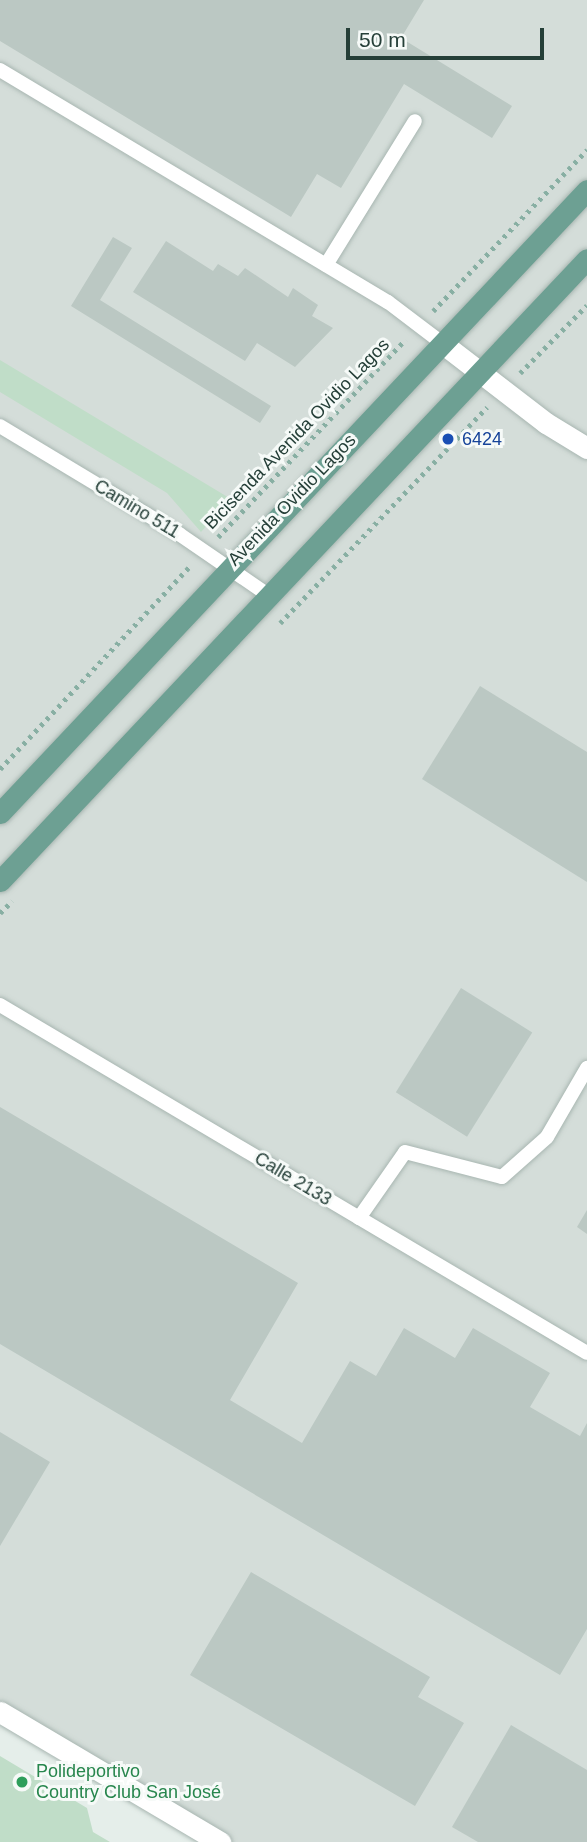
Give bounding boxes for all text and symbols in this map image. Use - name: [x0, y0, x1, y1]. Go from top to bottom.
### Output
- scale bar: [349, 14, 547, 58]
- text: 50 m: [359, 28, 406, 51]
- street label: Bicisenda Avenida Ovidio Lagos: [200, 334, 394, 534]
- place label: 6424: [462, 428, 502, 450]
- street label: Avenida Ovidio Lagos: [224, 430, 360, 570]
- marker: 6424: [440, 431, 456, 447]
- street label: Camino 511: [90, 475, 184, 543]
- street label: Calle 2133: [251, 1148, 335, 1210]
- place label: Polideportivo Country Club San José: [36, 1761, 221, 1803]
- marker: Polideportivo Country Club San José: [14, 1774, 30, 1790]

